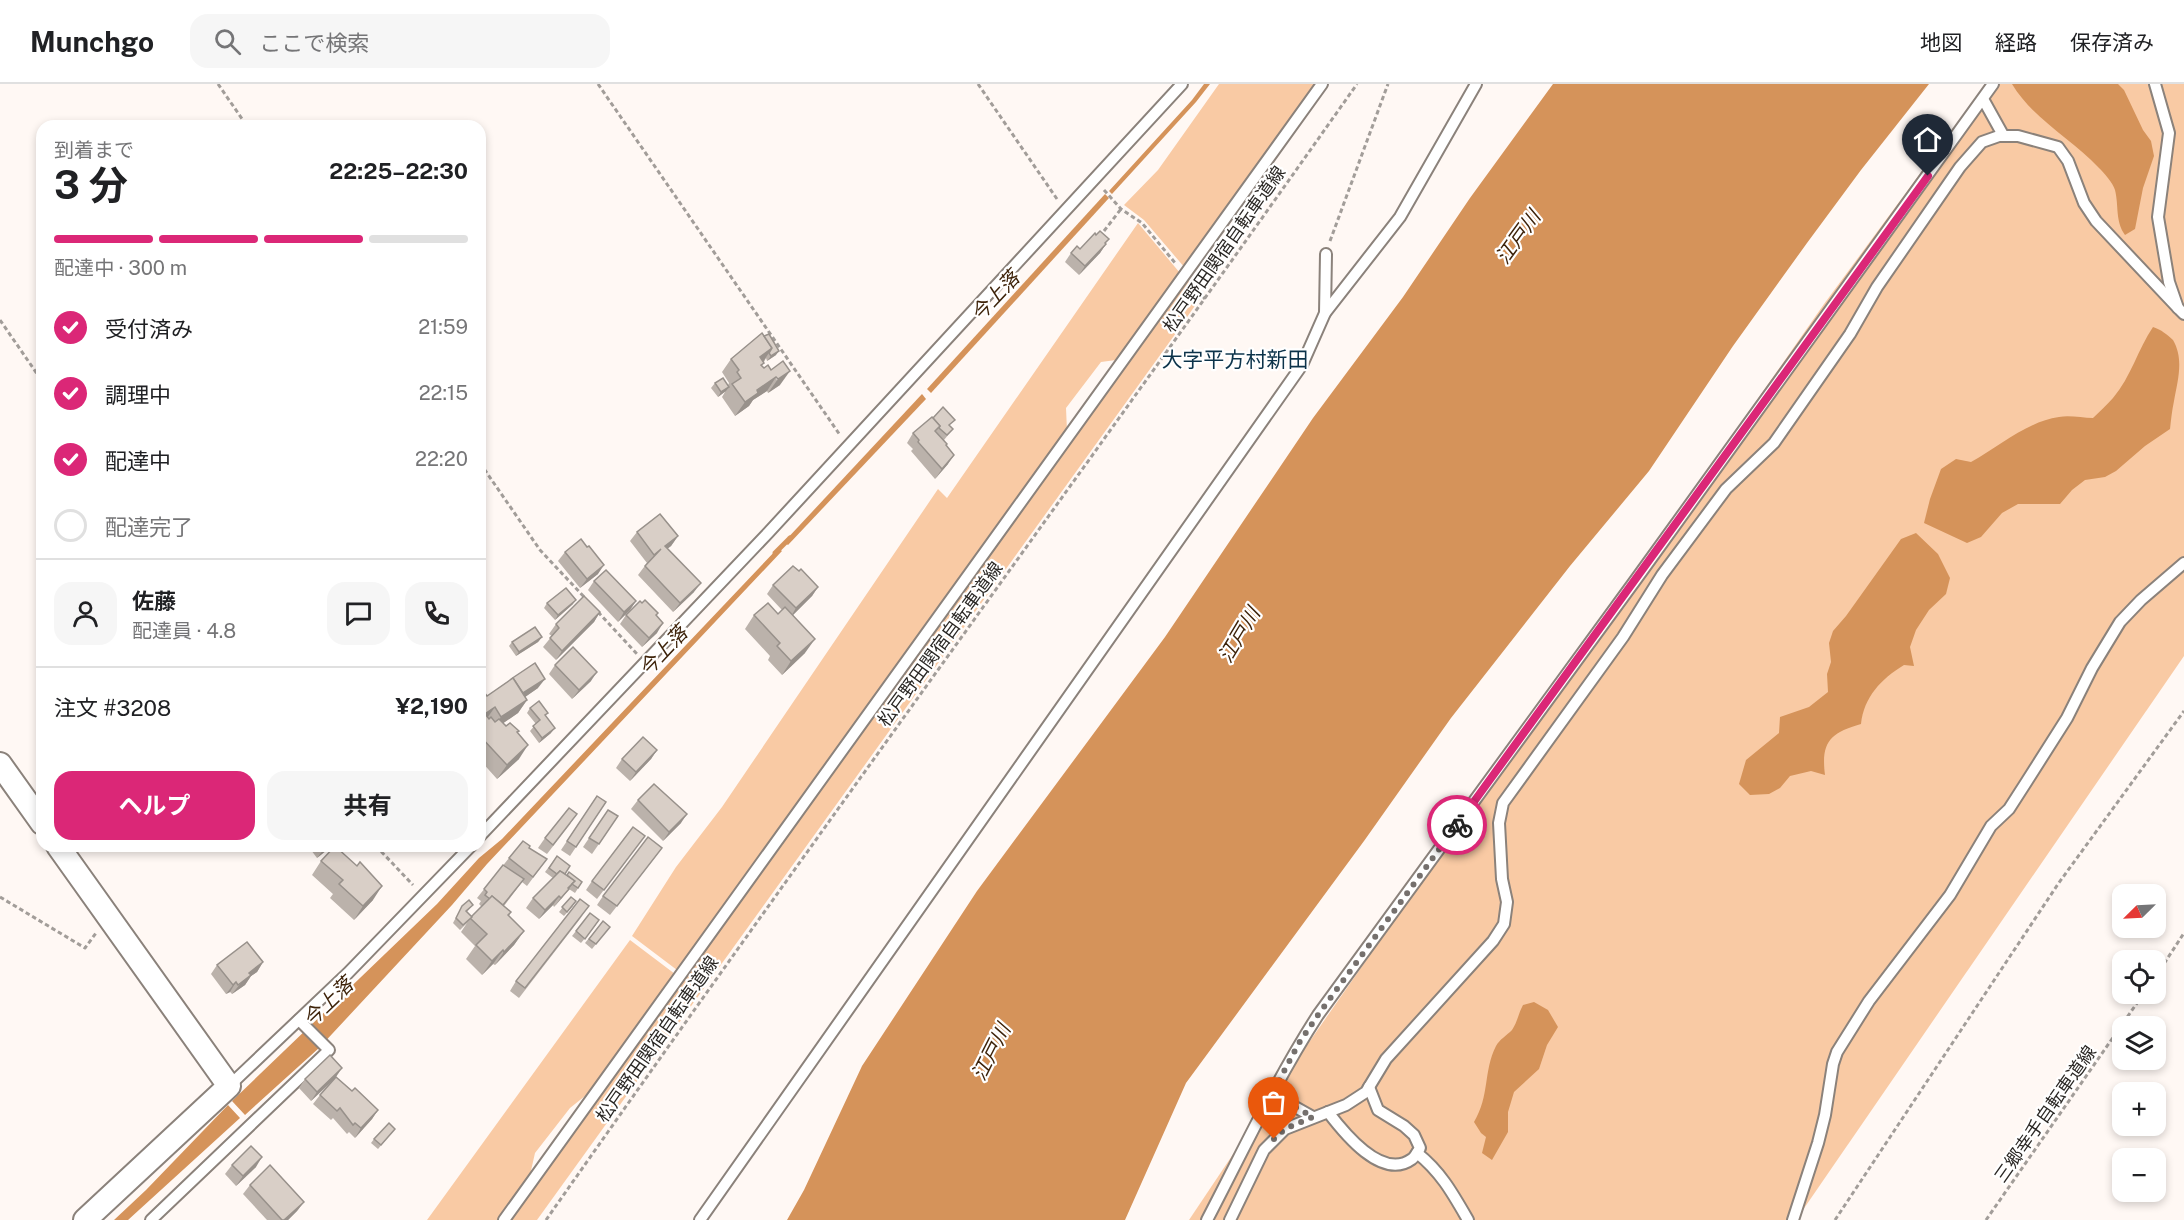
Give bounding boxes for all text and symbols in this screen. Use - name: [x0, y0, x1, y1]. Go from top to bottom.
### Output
- search box: [190, 14, 610, 68]
- text: Munchgo: [30, 25, 154, 58]
- icon: search: [211, 25, 244, 58]
- text: ここで検索: [259, 30, 369, 56]
- text: 地図: [1920, 30, 1962, 55]
- text: 経路: [1995, 30, 2037, 55]
- text: 保存済み: [2070, 30, 2154, 55]
- pin: [1902, 114, 1953, 176]
- icon: home: [1911, 123, 1944, 156]
- text: 到着まで: [54, 138, 134, 162]
- text: 22:25–22:30: [329, 158, 468, 184]
- text: 3 分: [54, 162, 128, 208]
- street label: 松戸野田関宿自転車道線: [1159, 162, 1289, 336]
- water label: 江戸川: [1491, 204, 1547, 268]
- text: 配達中 · 300 m: [54, 256, 187, 280]
- water label: 今上落: [966, 264, 1026, 326]
- icon: check: [54, 311, 87, 344]
- text: 21:59: [418, 315, 468, 339]
- text: 受付済み: [105, 316, 193, 342]
- district label: 大字平方村新田: [1162, 347, 1309, 372]
- icon: check: [54, 377, 87, 410]
- text: 22:15: [419, 381, 468, 405]
- text: 調理中: [105, 382, 171, 408]
- icon: check: [54, 443, 87, 476]
- text: 22:20: [415, 447, 468, 471]
- text: 配達中: [105, 448, 171, 474]
- text: 配達完了: [105, 514, 193, 540]
- street label: 松戸野田関宿自転車道線: [873, 558, 1007, 730]
- button: person: [54, 582, 117, 645]
- button: chat: [327, 582, 390, 645]
- button: phone: [405, 582, 468, 645]
- text: 佐藤: [132, 588, 176, 614]
- water label: 江戸川: [1213, 601, 1266, 667]
- text: 配達員 · 4.8: [132, 619, 236, 643]
- water label: 今上落: [634, 619, 694, 681]
- text: ¥2,190: [395, 693, 468, 719]
- text: 注文 #3208: [54, 695, 171, 721]
- button: ヘルプ: [54, 771, 255, 840]
- button: 共有: [267, 771, 468, 840]
- courier: [1427, 795, 1487, 855]
- icon: bike: [1441, 809, 1474, 842]
- north arrow: [2112, 884, 2166, 938]
- map controls: [2112, 884, 2166, 1202]
- button: locate: [2112, 950, 2166, 1004]
- street label: 松戸野田関宿自転車道線: [592, 952, 722, 1126]
- water label: 今上落: [298, 970, 360, 1031]
- button: layers: [2112, 1016, 2166, 1070]
- water label: 江戸川: [967, 1018, 1016, 1084]
- street label: 三郷幸手自転車道線: [1990, 1042, 2100, 1186]
- pin: [1248, 1077, 1299, 1139]
- button: +: [2112, 1082, 2166, 1136]
- icon: bag: [1257, 1086, 1290, 1119]
- button: −: [2112, 1148, 2166, 1202]

